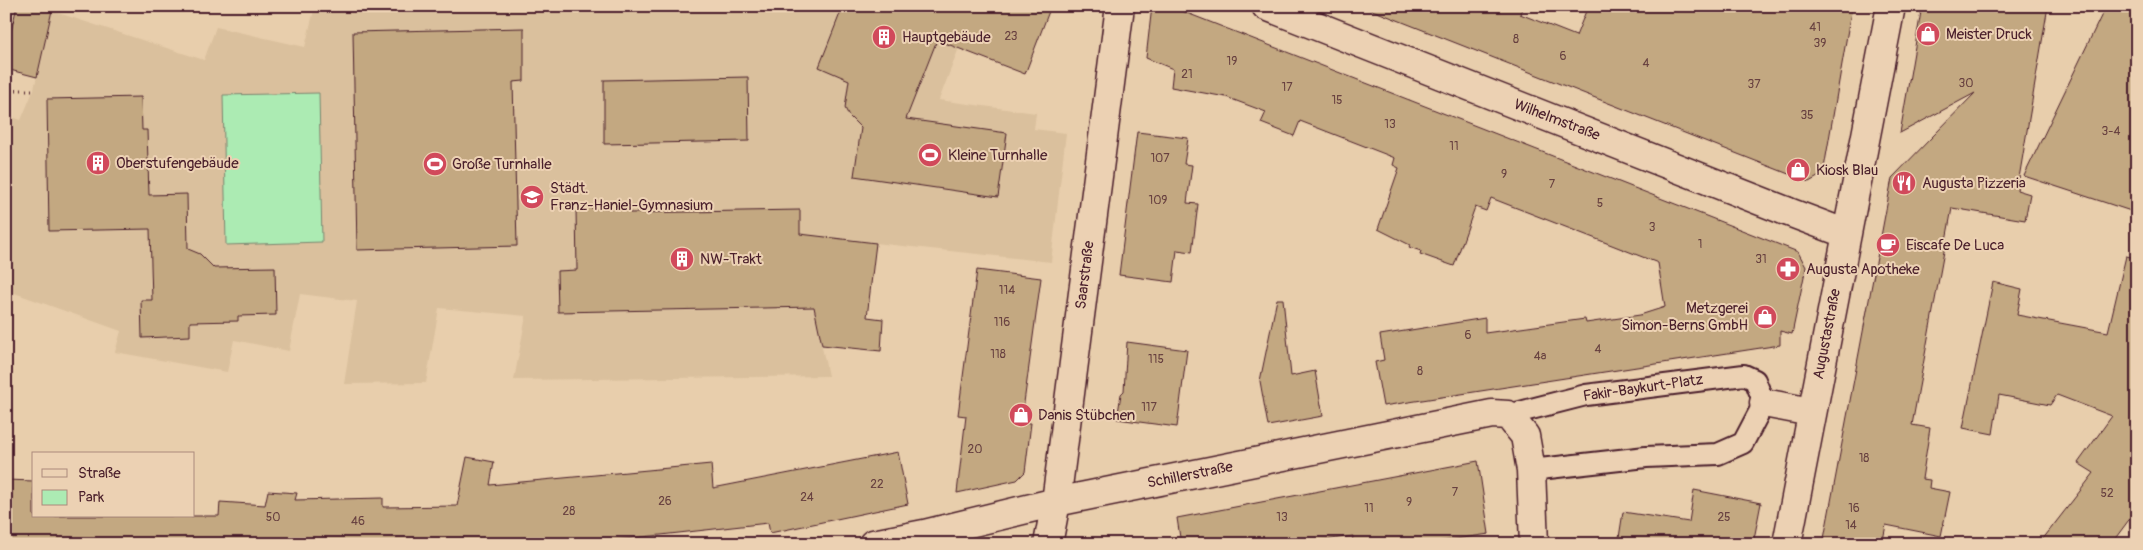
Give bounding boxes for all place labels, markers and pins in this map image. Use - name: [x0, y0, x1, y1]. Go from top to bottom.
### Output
- shop icon: Meister Druck: [1915, 21, 1941, 47]
- building icon: Hauptgebäude: [871, 24, 897, 50]
- place label: Meister Druck: [1946, 25, 2033, 44]
- place label: Hauptgebäude: [902, 28, 991, 47]
- sports icon: Kleine Turnhalle: [917, 142, 943, 168]
- place label: Kleine Turnhalle: [948, 146, 1048, 165]
- building icon: Oberstufengebäude: [85, 150, 111, 176]
- sports icon: Große Turnhalle: [422, 151, 448, 177]
- place label: Oberstufengebäude: [116, 154, 239, 173]
- place label: Große Turnhalle: [452, 155, 552, 174]
- shop icon: Kiosk Blau: [1785, 157, 1811, 183]
- place label: Kiosk Blau: [1816, 161, 1878, 180]
- restaurant icon: Augusta Pizzeria: [1891, 170, 1917, 196]
- place label: Augusta Pizzeria: [1922, 174, 2026, 193]
- place label: Städt. Franz-Haniel-Gymnasium: [550, 179, 713, 215]
- school or university icon: Städt. Franz-Haniel-Gymnasium: [519, 184, 545, 210]
- cafe icon: Eiscafe De Luca: [1875, 232, 1901, 258]
- place label: Eiscafe De Luca: [1906, 236, 2004, 255]
- building icon: NW-Trakt: [669, 246, 695, 272]
- place label: NW-Trakt: [700, 250, 763, 269]
- pharmacy icon: Augusta Apotheke: [1775, 256, 1801, 282]
- place label: Augusta Apotheke: [1806, 260, 1920, 279]
- place label: Metzgerei Simon-Berns GmbH: [1621, 299, 1748, 335]
- shop icon: Metzgerei Simon-Berns GmbH: [1752, 304, 1778, 330]
- shop icon: Danis Stübchen: [1008, 402, 1034, 428]
- place label: Danis Stübchen: [1038, 406, 1135, 425]

